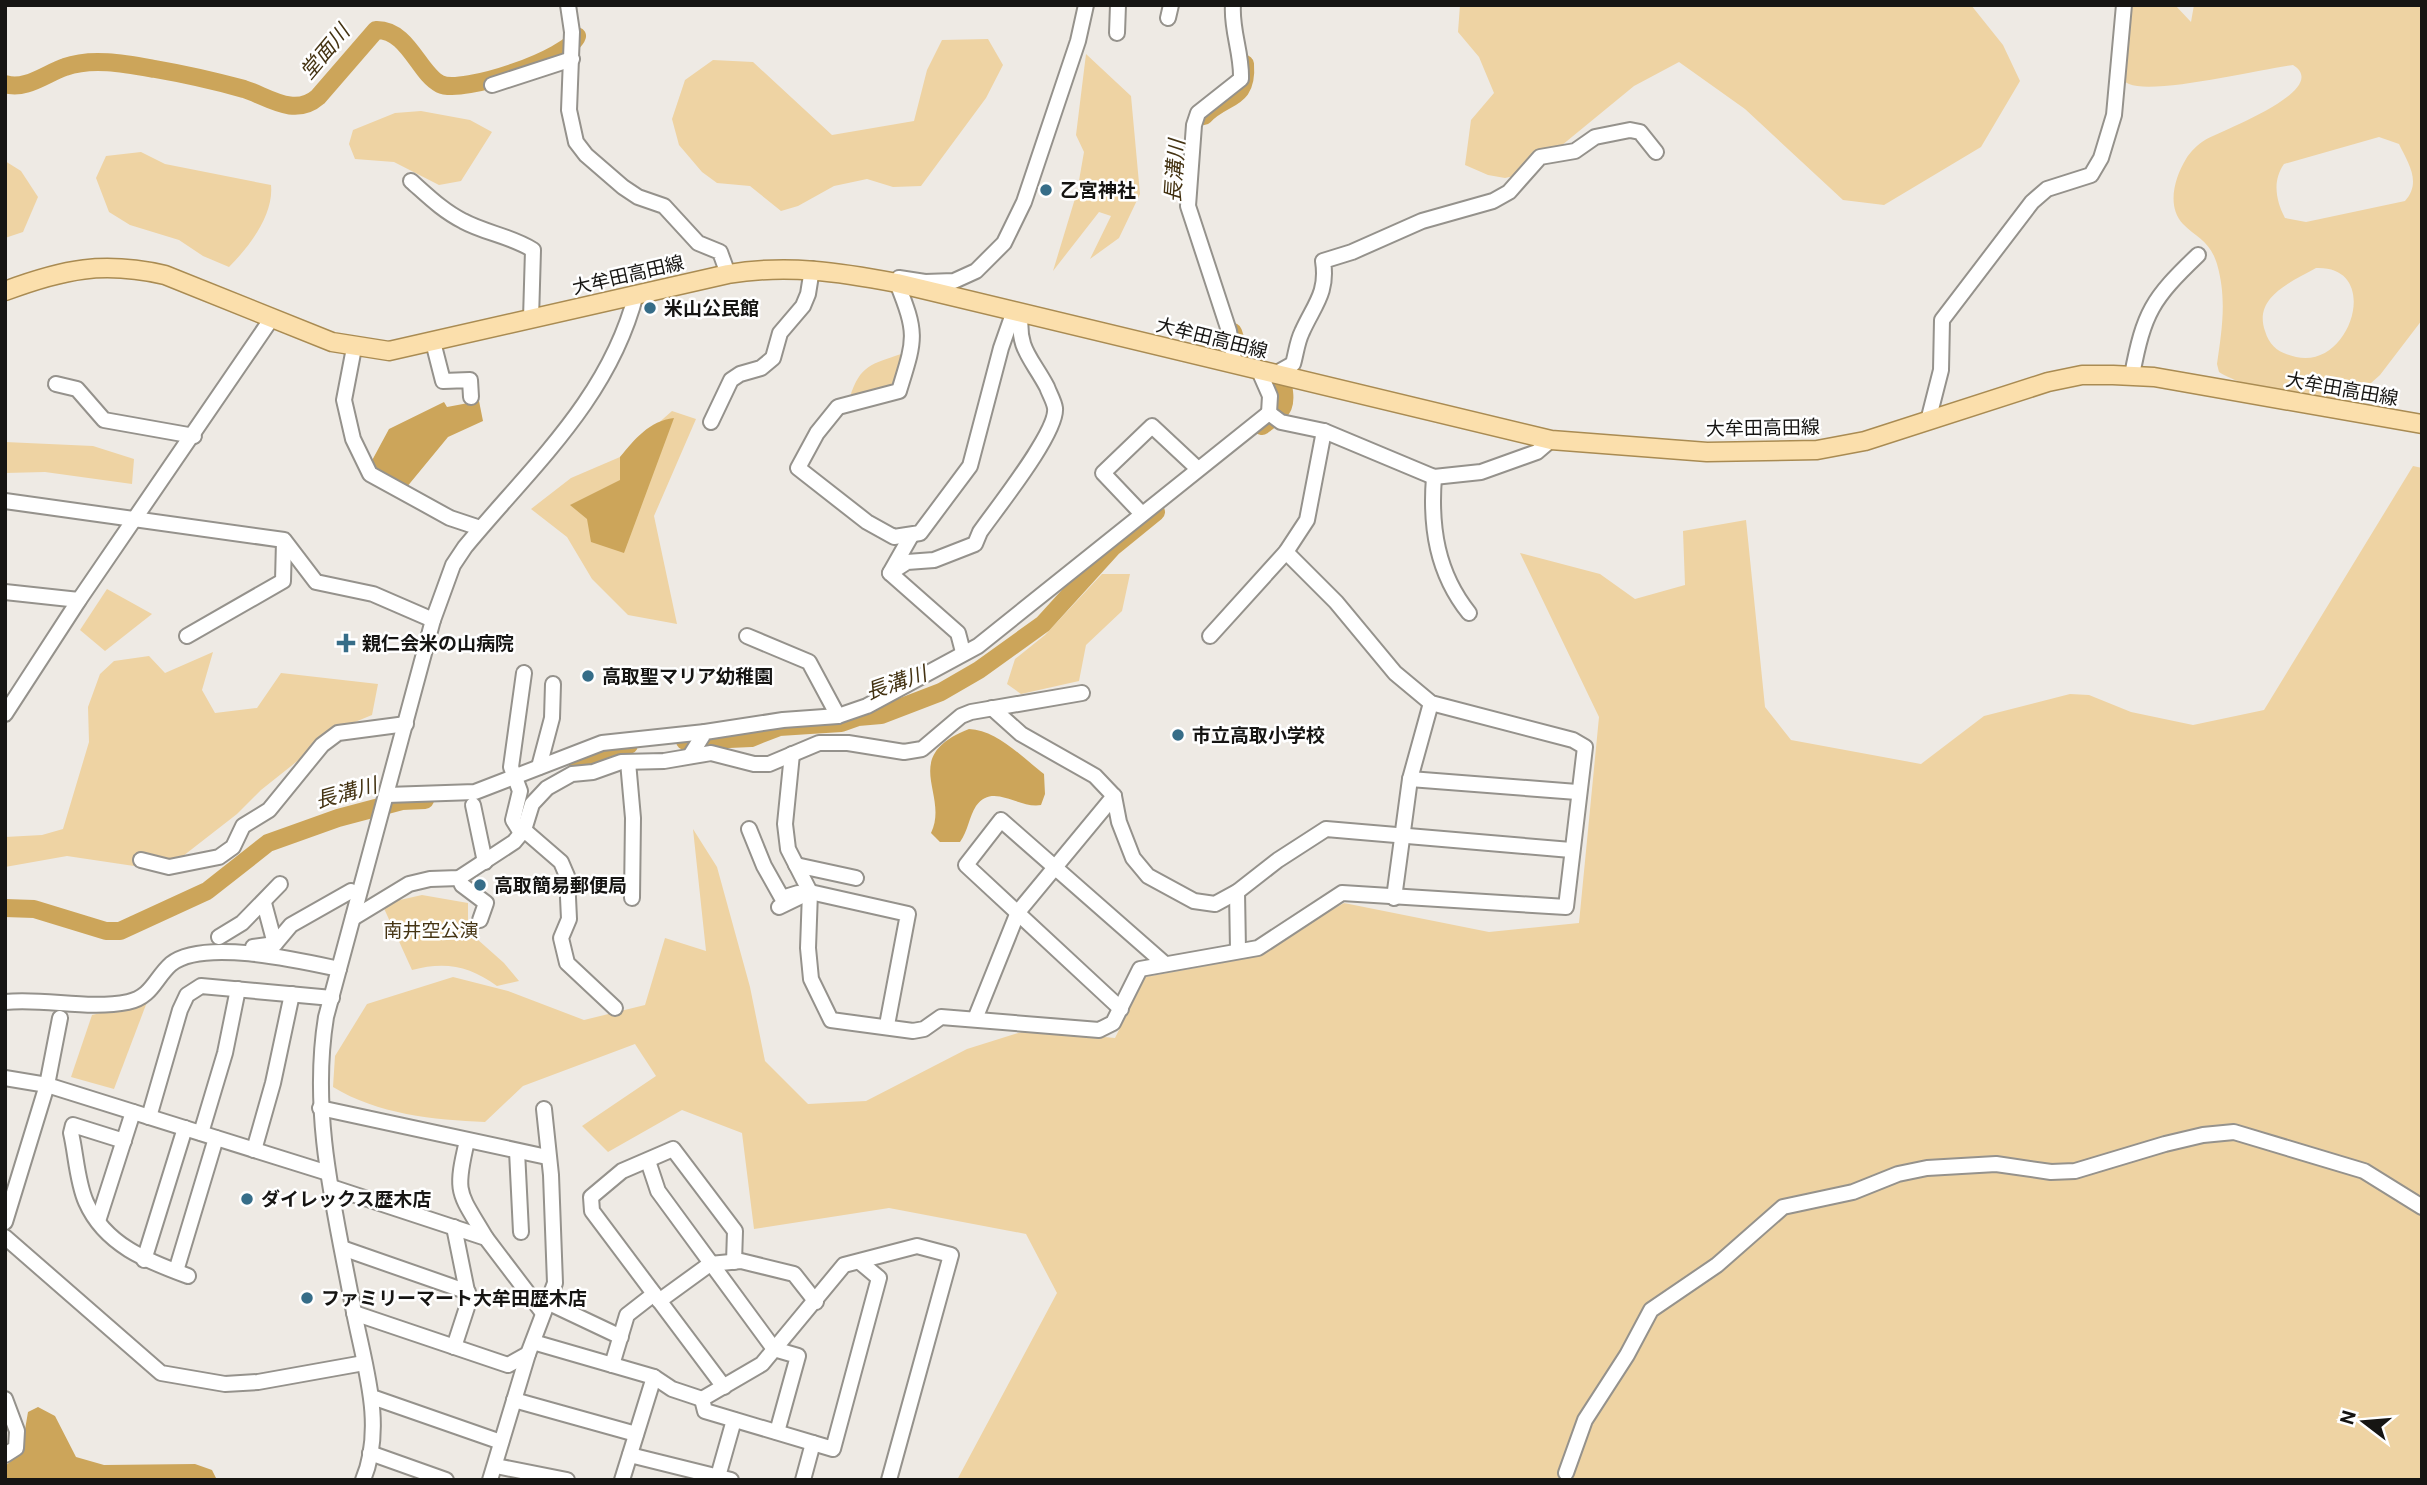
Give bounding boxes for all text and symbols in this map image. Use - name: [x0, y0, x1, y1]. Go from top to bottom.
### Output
- water label: 堂面川: [296, 19, 356, 84]
- water label: 長溝川: [1161, 137, 1189, 203]
- place label: 乙宮神社: [1060, 179, 1136, 202]
- marker: 乙宮神社: [1038, 182, 1054, 198]
- street label: 大牟田高田線: [570, 251, 686, 299]
- place label: 米山公民館: [664, 297, 759, 320]
- marker: 米山公民館: [642, 300, 658, 316]
- street label: 大牟田高田線: [1154, 313, 1270, 363]
- street label: 大牟田高田線: [2284, 368, 2400, 410]
- street label: 大牟田高田線: [1706, 416, 1820, 440]
- place label: 親仁会米の山病院: [362, 632, 514, 655]
- marker: 親仁会米の山病院: [336, 633, 356, 653]
- water label: 長溝川: [862, 661, 932, 705]
- place label: 高取聖マリア幼稚園: [602, 665, 773, 688]
- marker: 高取聖マリア幼稚園: [580, 668, 596, 684]
- place label: 市立高取小学校: [1192, 724, 1325, 747]
- marker: 市立高取小学校: [1170, 727, 1186, 743]
- water label: 長溝川: [312, 773, 381, 813]
- place label: 高取簡易郵便局: [494, 874, 627, 897]
- marker: 高取簡易郵便局: [472, 877, 488, 893]
- park label: 南井空公演: [383, 919, 479, 942]
- place label: ダイレックス歴木店: [261, 1188, 431, 1211]
- marker: ダイレックス歴木店: [239, 1191, 255, 1207]
- place label: ファミリーマート大牟田歴木店: [321, 1287, 587, 1310]
- marker: ファミリーマート大牟田歴木店: [299, 1290, 315, 1306]
- north arrow: [2329, 1387, 2399, 1457]
- text: N: [2335, 1408, 2361, 1427]

